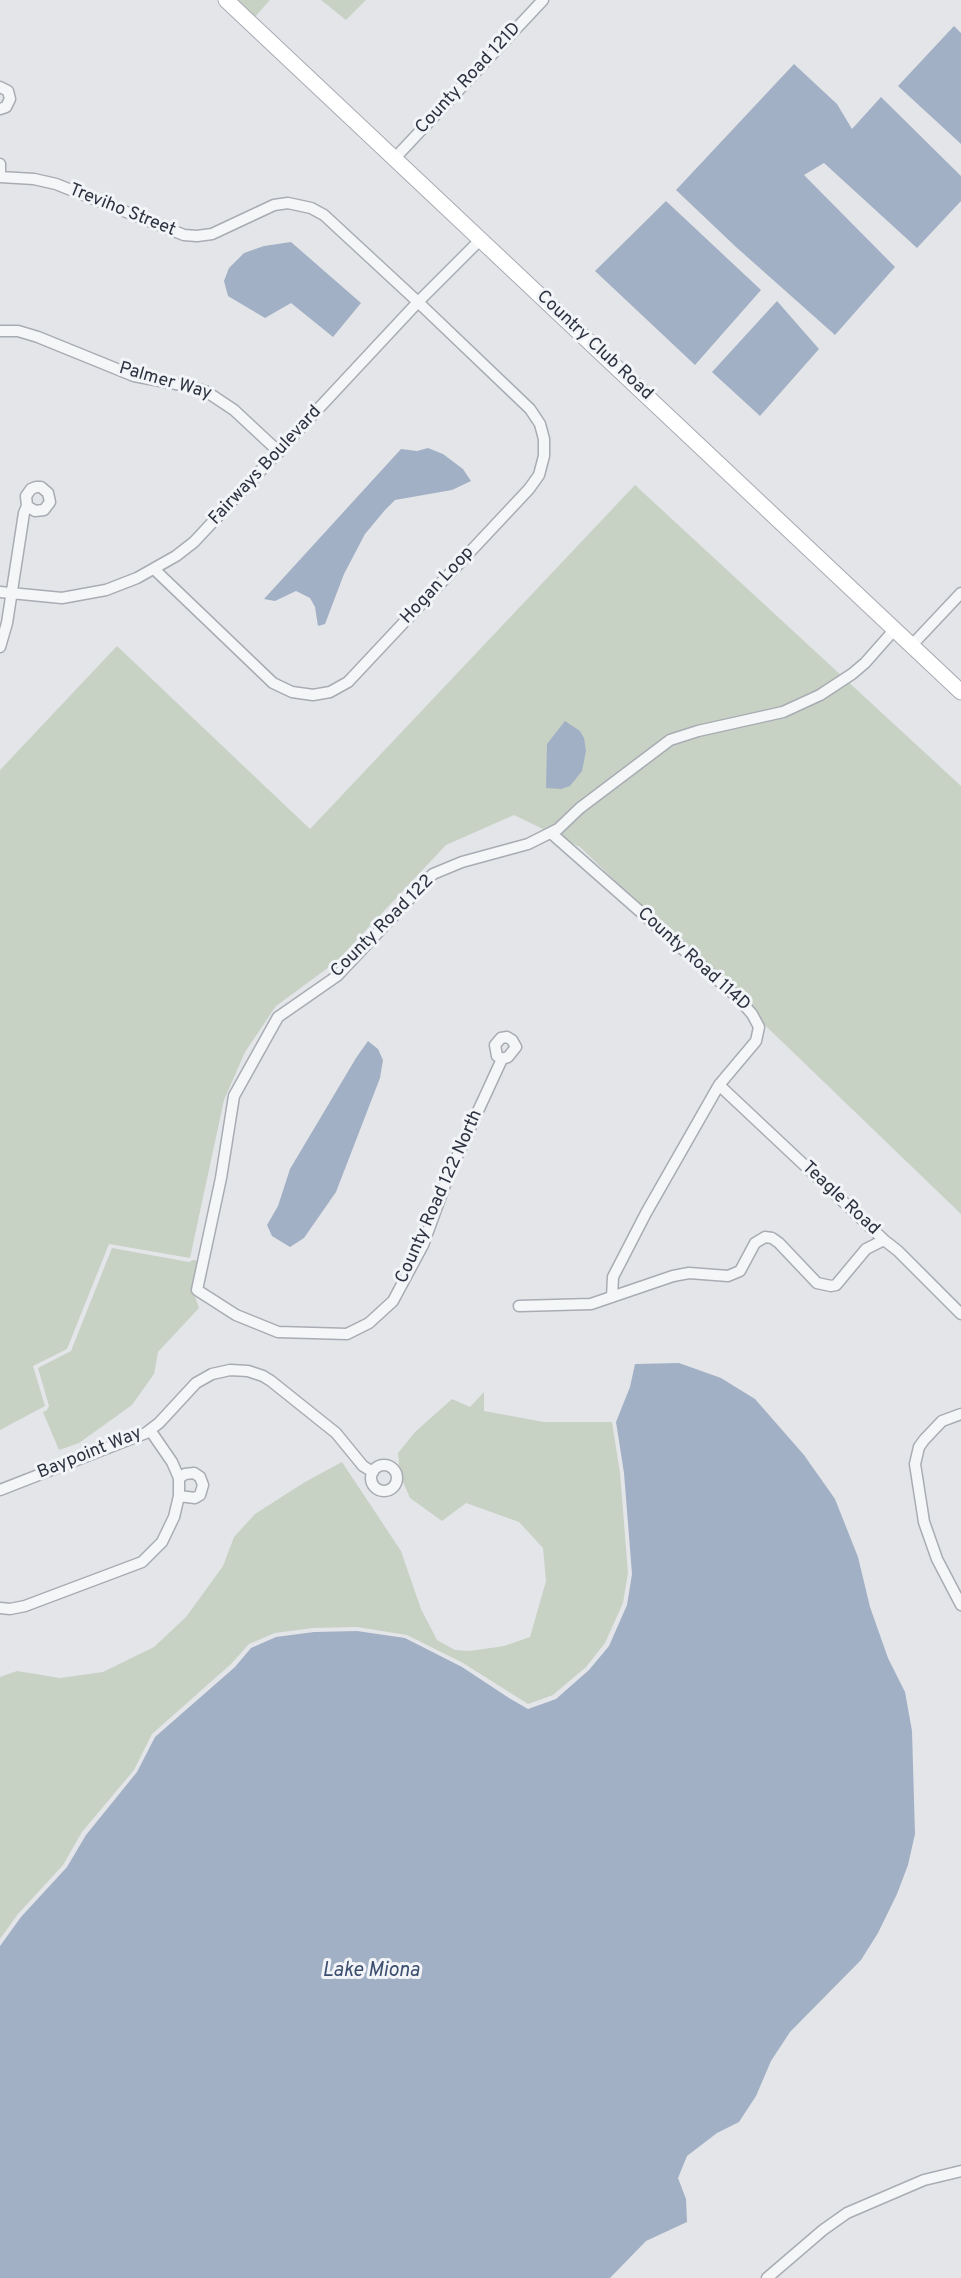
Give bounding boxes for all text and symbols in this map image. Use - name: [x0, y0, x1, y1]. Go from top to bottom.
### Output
- street label: County Road 121D: [412, 19, 526, 139]
- street label: Treviho Street: [66, 180, 178, 242]
- street label: Country Club Road: [531, 286, 657, 406]
- street label: Palmer Way: [116, 358, 214, 406]
- street label: Fairways Boulevard: [205, 402, 327, 530]
- street label: Hogan Loop: [397, 543, 479, 629]
- street label: County Road 122: [327, 871, 439, 983]
- street label: County Road 114D: [632, 904, 754, 1016]
- street label: County Road 122 North: [392, 1107, 488, 1287]
- street label: Teagle Road: [797, 1157, 883, 1241]
- street label: Baypoint Way: [35, 1423, 145, 1485]
- water label: Lake Miona: [322, 1960, 420, 1984]

